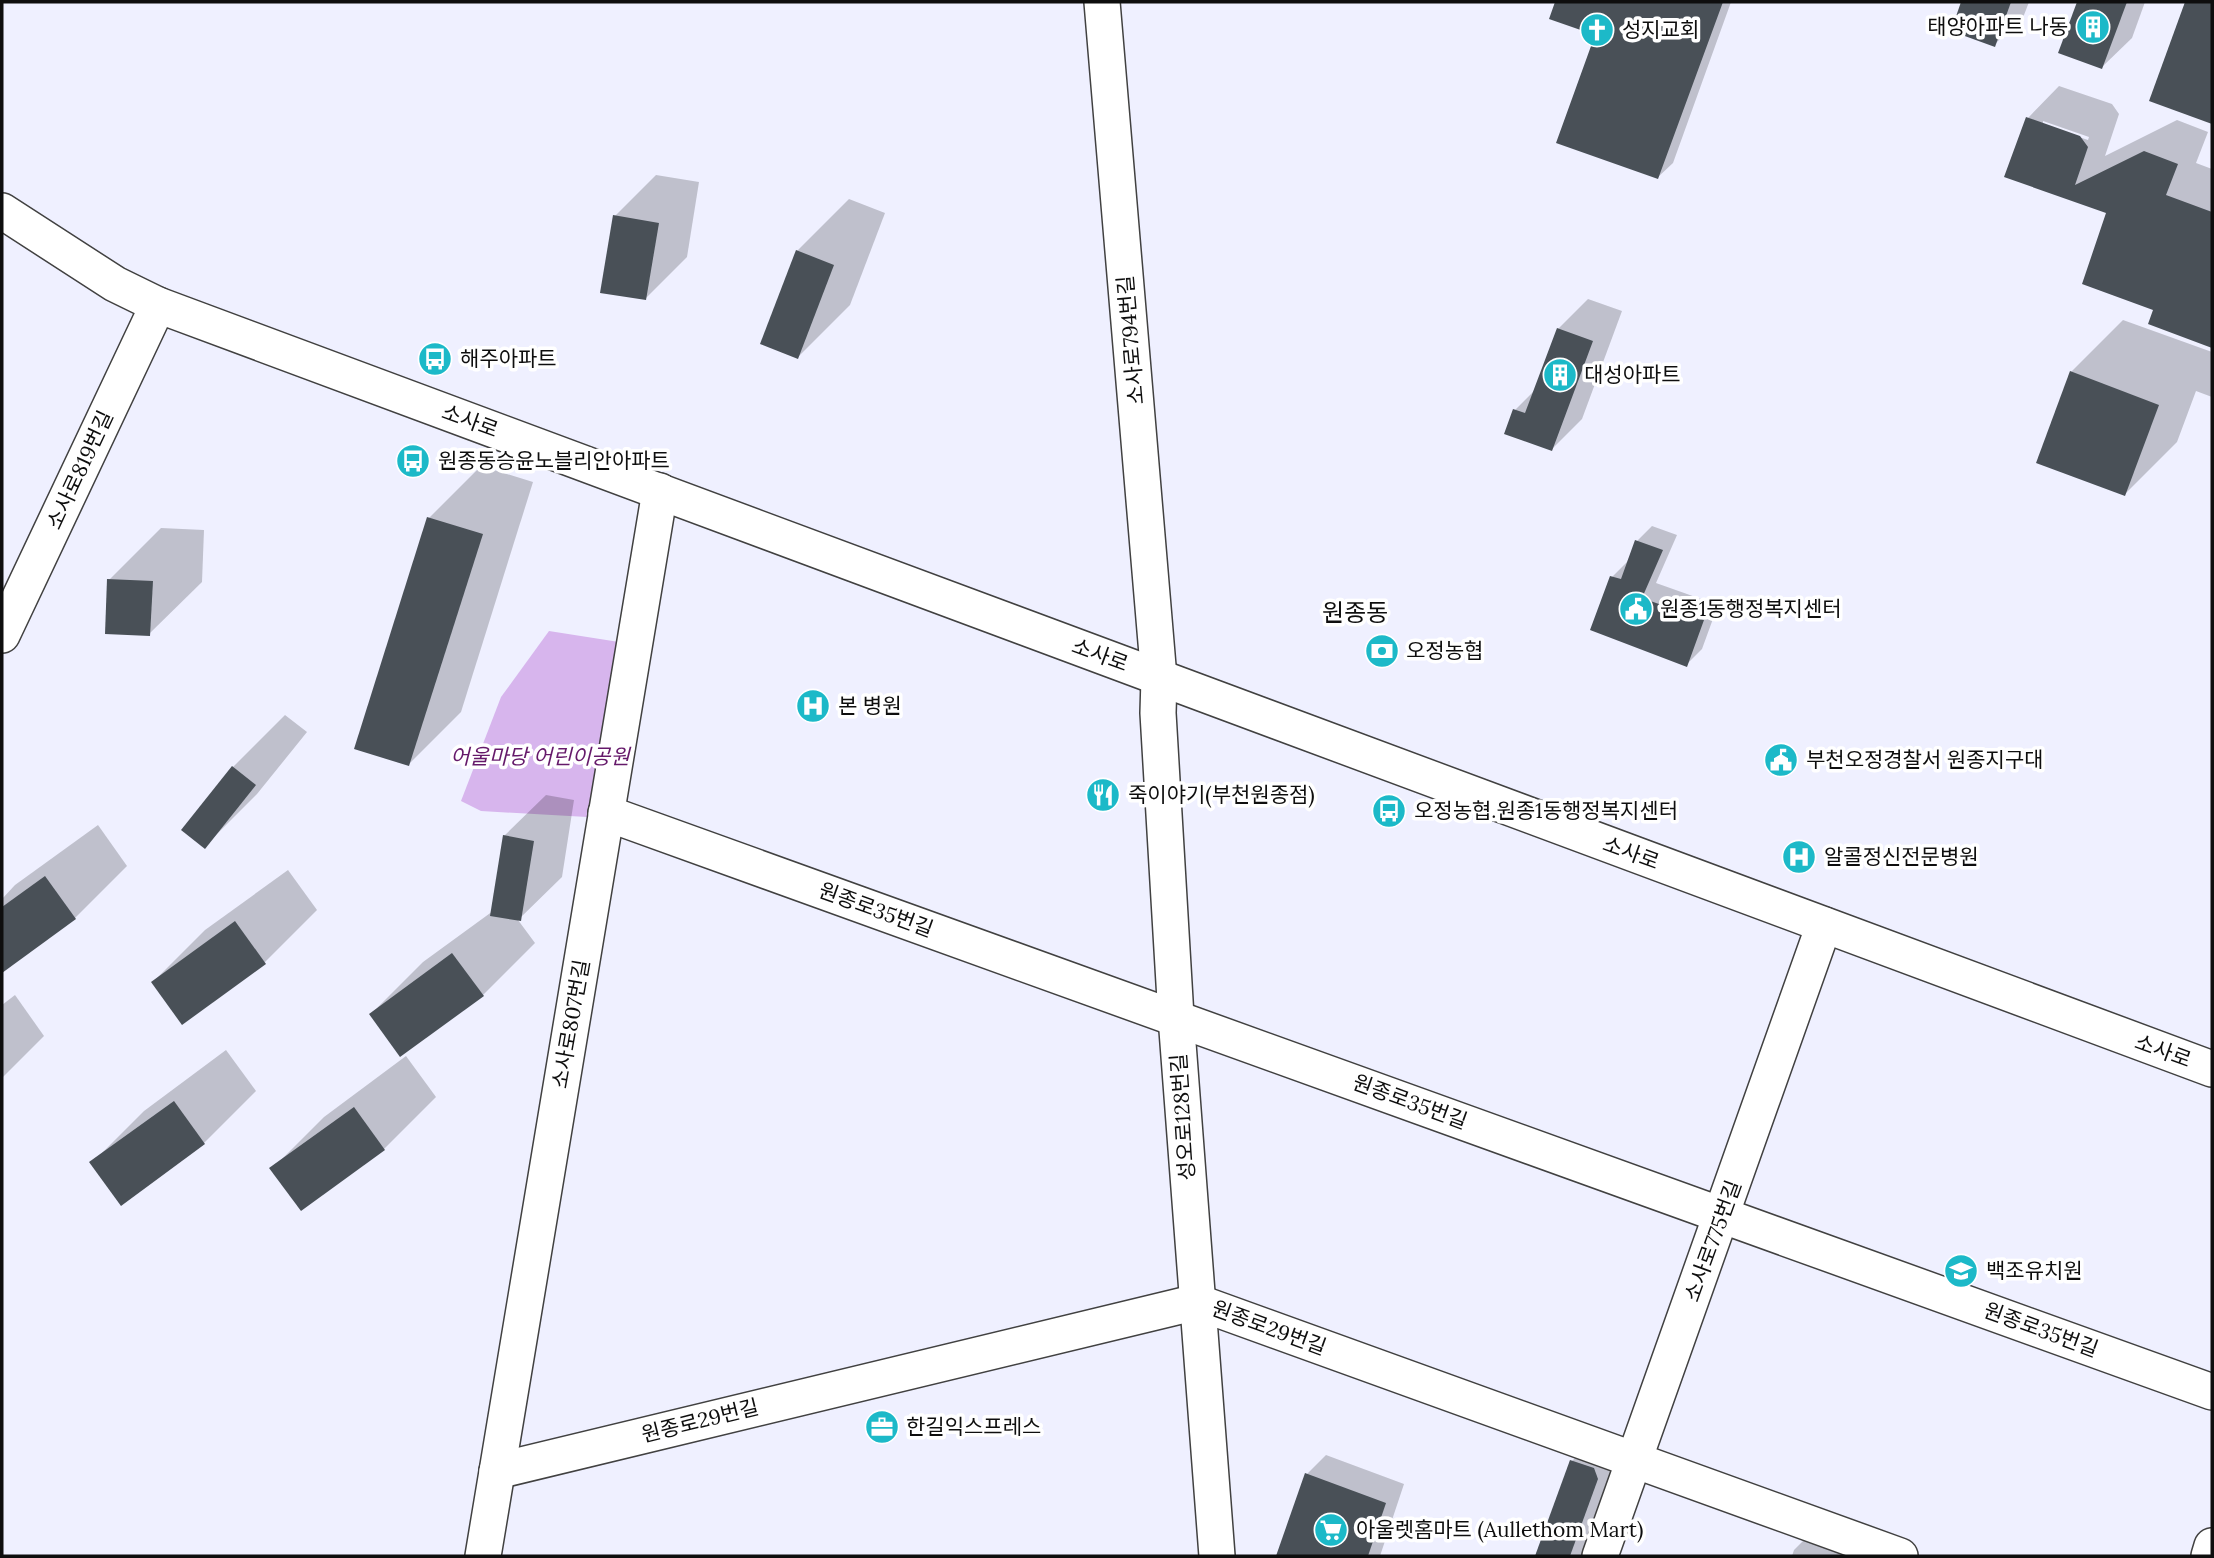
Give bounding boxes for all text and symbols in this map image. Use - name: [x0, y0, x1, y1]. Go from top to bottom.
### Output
- building icon: 태양아파트 나동: [2074, 8, 2112, 46]
- church icon: 성지교회: [1578, 11, 1616, 49]
- place label: 태양아파트 나동: [1927, 13, 2068, 40]
- place label: 성지교회: [1622, 16, 1699, 43]
- street label: 소사로794번길: [1111, 274, 1150, 406]
- bus stop icon: 해주아파트: [416, 340, 454, 378]
- place label: 해주아파트: [460, 345, 557, 372]
- building icon: 대성아파트: [1541, 356, 1579, 394]
- place label: 대성아파트: [1584, 361, 1681, 388]
- street label: 소사로: [438, 398, 502, 443]
- street label: 소사로819번길: [40, 406, 119, 534]
- bus stop icon: 원종동승윤노블리안아파트: [394, 442, 432, 480]
- place label: 원종동승윤노블리안아파트: [438, 447, 670, 474]
- public building icon: 원종1동행정복지센터: [1617, 590, 1655, 628]
- place label: 원종1동행정복지센터: [1660, 595, 1842, 622]
- district label: 원종동: [1322, 597, 1388, 628]
- street label: 소사로: [1068, 632, 1132, 677]
- bank icon: 오정농협: [1363, 632, 1401, 670]
- place label: 오정농협: [1406, 637, 1483, 664]
- hospital icon: 본 병원: [794, 687, 832, 725]
- place label: 본 병원: [838, 692, 901, 719]
- public building icon: 부천오정경찰서 원종지구대: [1762, 741, 1800, 779]
- park label: 어울마당 어린이공원: [450, 743, 631, 770]
- place label: 부천오정경찰서 원종지구대: [1806, 746, 2043, 773]
- restaurant icon: 죽이야기(부천원종점): [1084, 776, 1122, 814]
- place label: 죽이야기(부천원종점): [1128, 781, 1315, 808]
- bus stop icon: 오정농협.원종1동행정복지센터: [1370, 792, 1408, 830]
- place label: 오정농협.원종1동행정복지센터: [1414, 797, 1678, 824]
- street label: 소사로: [1599, 830, 1663, 875]
- hospital icon: 알콜정신전문병원: [1780, 838, 1818, 876]
- place label: 알콜정신전문병원: [1824, 843, 1979, 870]
- street label: 원종로35번길: [815, 876, 937, 943]
- street label: 소사로807번길: [546, 957, 595, 1091]
- street label: 소사로: [2131, 1028, 2195, 1073]
- street label: 성오로128번길: [1165, 1053, 1200, 1181]
- street label: 원종로35번길: [1349, 1068, 1471, 1135]
- street label: 소사로775번길: [1678, 1176, 1747, 1305]
- school or university icon: 백조유치원: [1942, 1252, 1980, 1290]
- place label: 백조유치원: [1986, 1257, 2083, 1284]
- street label: 원종로29번길: [1208, 1294, 1330, 1361]
- street label: 원종로35번길: [1980, 1296, 2102, 1363]
- street label: 원종로29번길: [638, 1393, 761, 1448]
- office icon: 한길익스프레스: [863, 1408, 901, 1446]
- place label: 한길익스프레스: [906, 1413, 1041, 1440]
- supermarket icon: 아울렛홈마트 (Aullethom Mart): [1312, 1511, 1350, 1549]
- place label: 아울렛홈마트 (Aullethom Mart): [1356, 1516, 1643, 1543]

